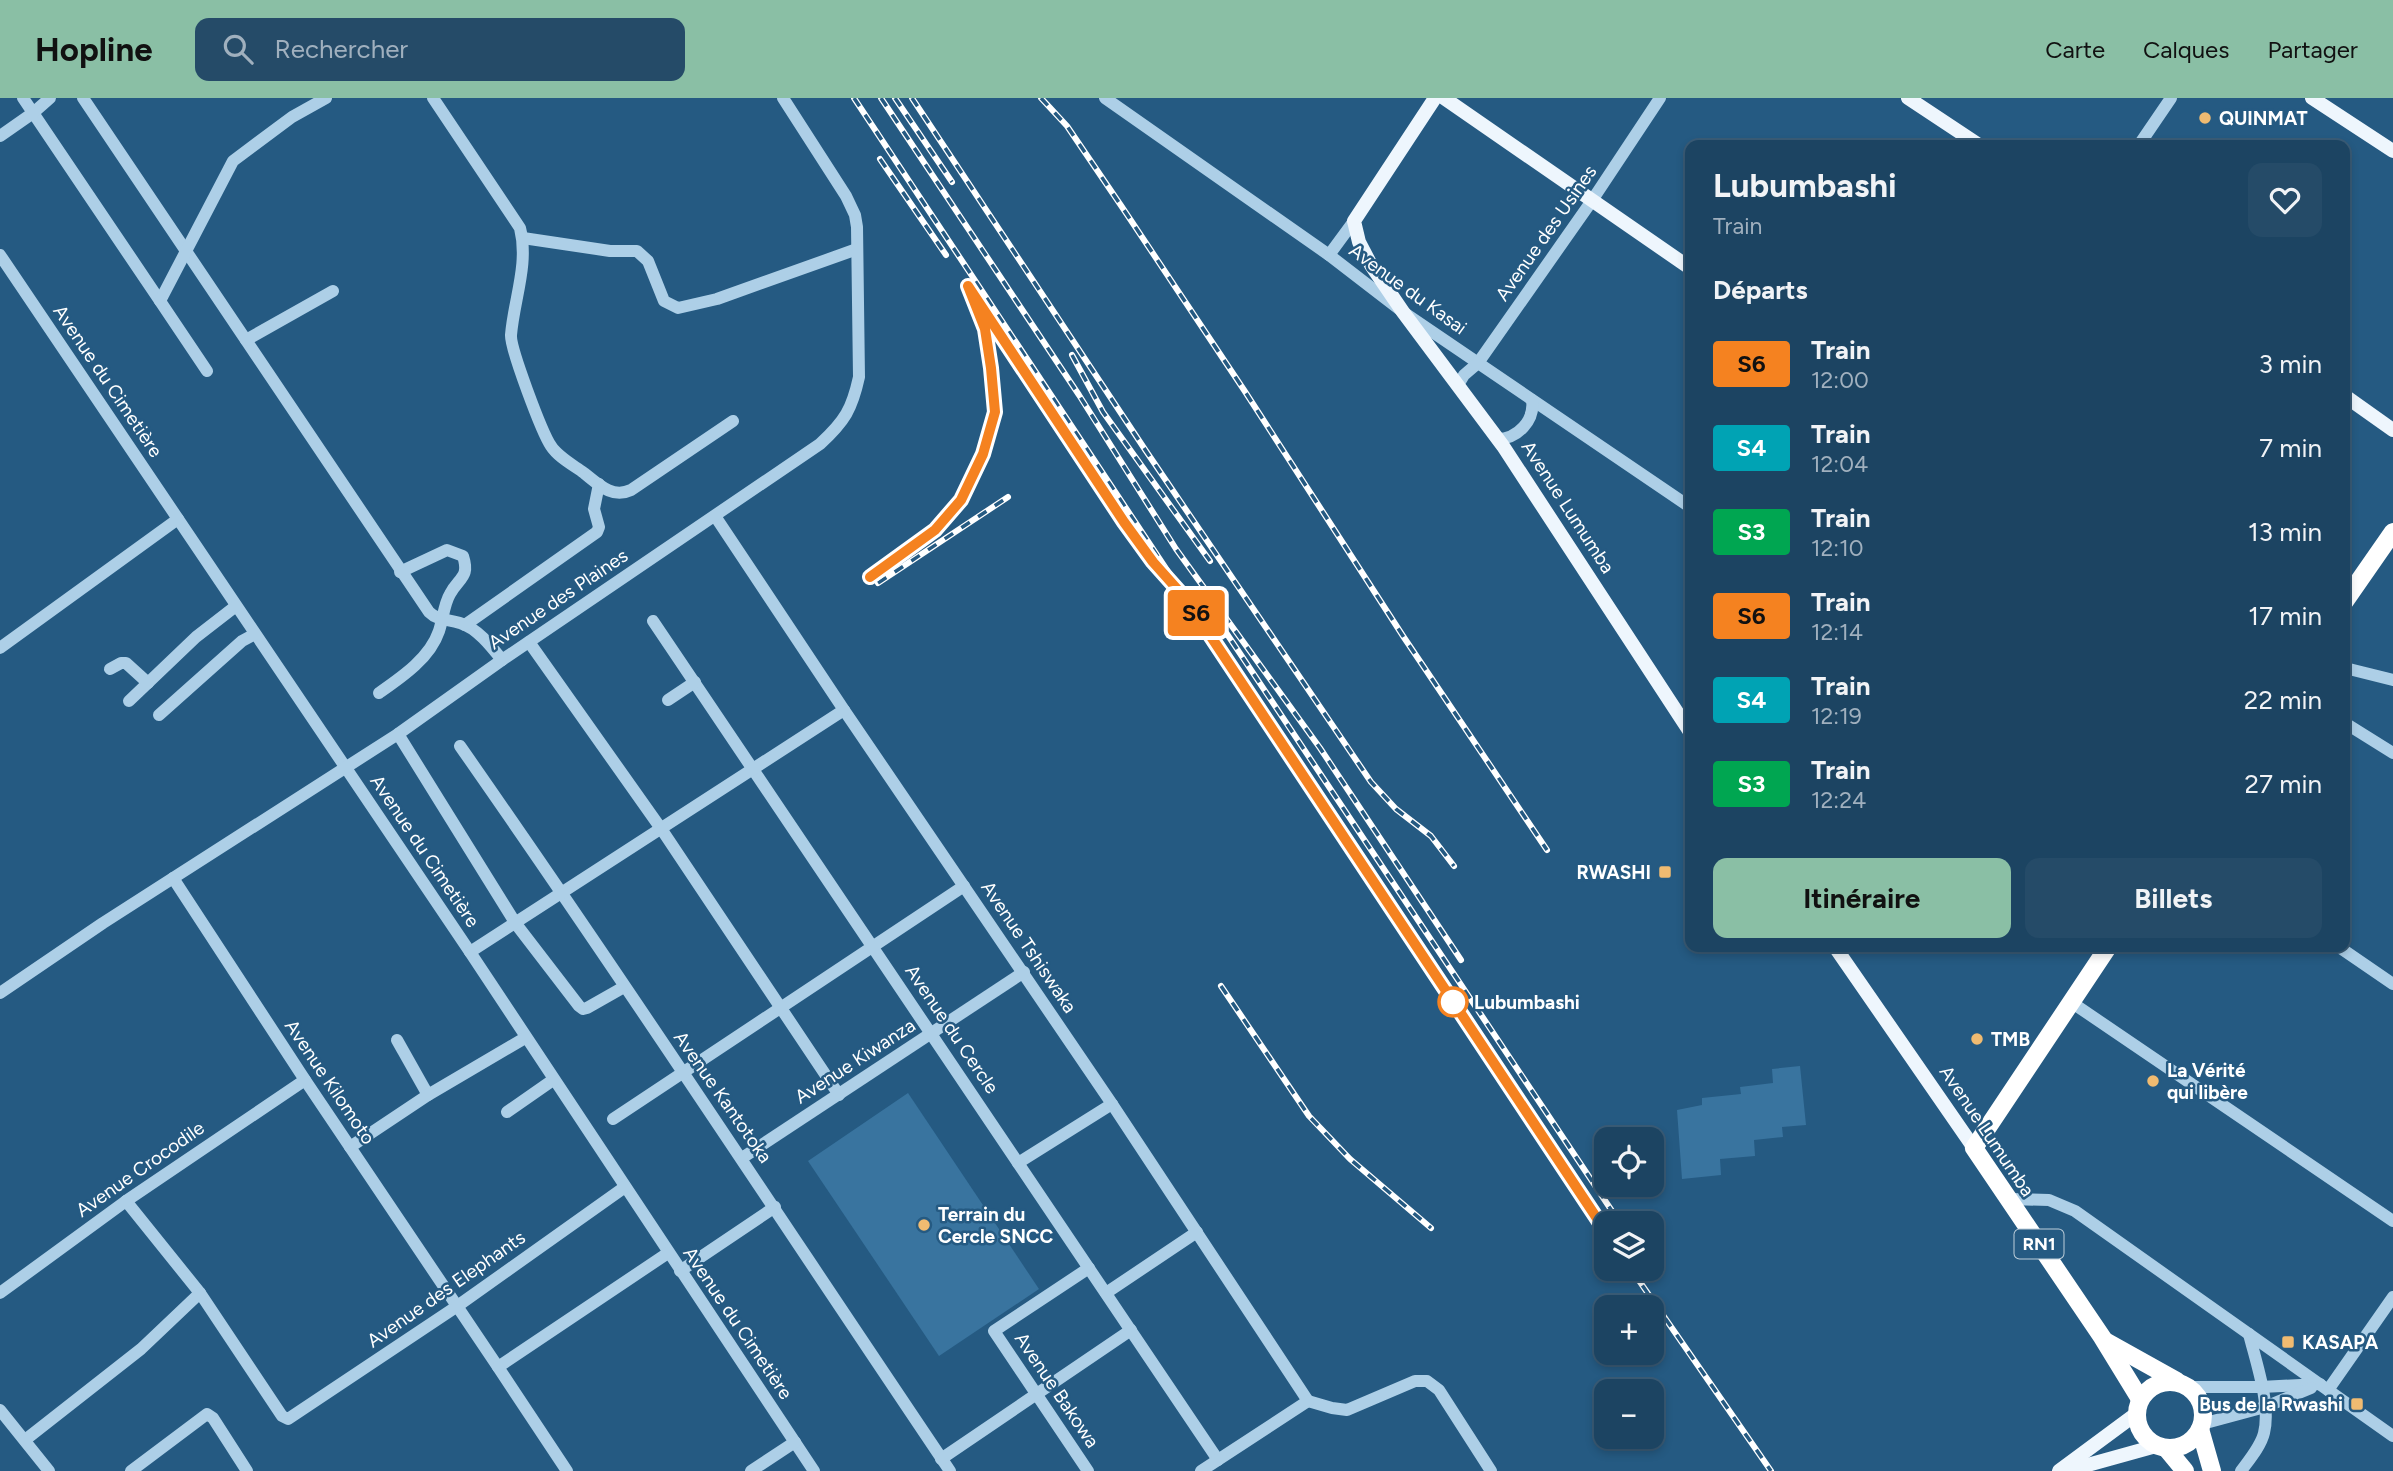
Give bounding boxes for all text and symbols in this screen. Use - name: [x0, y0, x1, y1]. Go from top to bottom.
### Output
- search box: [195, 18, 685, 81]
- text: Hopline: [35, 30, 153, 69]
- icon: search: [219, 30, 257, 68]
- text: Rechercher: [275, 33, 408, 65]
- text: Carte: [2045, 35, 2105, 64]
- text: Calques: [2143, 35, 2229, 64]
- text: Partager: [2267, 35, 2358, 64]
- place label: QUINMAT: [2219, 107, 2308, 130]
- marker: QUINMAT: [2197, 110, 2213, 126]
- street label: Avenue des Usines: [1491, 161, 1602, 305]
- button: heart: [2248, 163, 2322, 237]
- text: Lubumbashi: [1713, 166, 1897, 205]
- text: Train: [1713, 212, 1762, 240]
- street label: Avenue du Kasai: [1345, 239, 1471, 339]
- text: Départs: [1713, 274, 1808, 306]
- street label: Avenue du Cimetière: [48, 300, 168, 462]
- text: Train: [1811, 334, 1871, 366]
- text: 3 min: [2259, 348, 2322, 380]
- text: S6: [1737, 349, 1766, 378]
- text: 12:00: [1811, 366, 1869, 394]
- text: Train: [1811, 418, 1871, 450]
- text: 7 min: [2259, 432, 2322, 464]
- text: S4: [1737, 433, 1766, 462]
- street label: Avenue Lumumba: [1517, 436, 1619, 578]
- text: 12:04: [1811, 450, 1868, 478]
- text: Train: [1811, 502, 1871, 534]
- text: 13 min: [2248, 516, 2322, 548]
- text: S3: [1738, 517, 1765, 546]
- text: 12:10: [1811, 534, 1863, 562]
- street label: Avenue des Plaines: [484, 544, 632, 654]
- text: Train: [1811, 586, 1871, 618]
- line badge: S6: [1164, 590, 1228, 636]
- text: S6: [1182, 598, 1210, 627]
- text: 17 min: [2248, 600, 2322, 632]
- text: S6: [1737, 601, 1766, 630]
- text: 12:14: [1811, 618, 1863, 646]
- text: Train: [1811, 670, 1871, 702]
- text: 22 min: [2244, 684, 2322, 716]
- text: S4: [1737, 685, 1766, 714]
- text: 12:19: [1811, 702, 1862, 730]
- text: Train: [1811, 754, 1871, 786]
- text: 27 min: [2244, 768, 2322, 800]
- text: S3: [1738, 769, 1765, 798]
- street label: Avenue du Cimetière: [365, 770, 485, 932]
- text: 12:24: [1811, 786, 1866, 814]
- button: Itinéraire: [1713, 858, 2011, 938]
- button: Billets: [2025, 858, 2322, 938]
- place label: RWASHI: [1576, 861, 1651, 884]
- marker: RWASHI: [1657, 864, 1673, 880]
- street label: Avenue Tshiswaka: [976, 877, 1082, 1017]
- street label: Avenue du Cercle: [900, 960, 1004, 1098]
- marker: Lubumbashi: [1438, 987, 1468, 1017]
- place label: Lubumbashi: [1474, 991, 1580, 1014]
- street label: Avenue Kiwanza: [790, 1014, 920, 1108]
- street label: Avenue Kilomoto: [280, 1015, 380, 1149]
- street label: Avenue Kantotoka: [669, 1027, 777, 1167]
- place label: TMB: [1991, 1028, 2030, 1051]
- marker: TMB: [1969, 1031, 1985, 1047]
- place label: La Vérité qui libère: [2167, 1059, 2248, 1104]
- street label: Avenue Lumumba: [1935, 1061, 2039, 1201]
- marker: La Vérité qui libère: [2145, 1073, 2161, 1089]
- street label: Avenue Crocodile: [71, 1116, 209, 1222]
- map controls: [1594, 1127, 1664, 1449]
- button: locate: [1594, 1127, 1664, 1197]
- place label: Terrain du Cercle SNCC: [938, 1203, 1054, 1248]
- button: layers: [1594, 1211, 1664, 1281]
- marker: Terrain du Cercle SNCC: [916, 1217, 932, 1233]
- street label: Avenue des Elephants: [362, 1226, 530, 1352]
- road number: RN1: [2014, 1230, 2064, 1259]
- street label: Avenue du Cimetière: [678, 1242, 798, 1404]
- button: +: [1594, 1295, 1664, 1365]
- street label: Avenue Bakowa: [1010, 1328, 1104, 1452]
- place label: KASAPA: [2302, 1331, 2379, 1354]
- marker: KASAPA: [2280, 1334, 2296, 1350]
- button: −: [1594, 1379, 1664, 1449]
- place label: Bus de la Rwashi: [2199, 1393, 2343, 1416]
- marker: Bus de la Rwashi: [2349, 1396, 2365, 1412]

